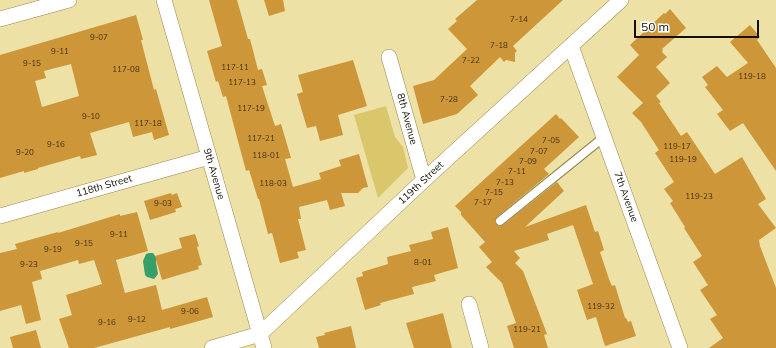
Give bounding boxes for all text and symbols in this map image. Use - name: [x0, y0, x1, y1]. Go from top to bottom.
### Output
- scale bar: [636, 12, 761, 38]
- house number: 7-14: [510, 15, 528, 25]
- text: 50 m: [641, 19, 669, 34]
- house number: 9-07: [90, 33, 108, 43]
- house number: 7-18: [490, 41, 508, 51]
- house number: 9-11: [51, 47, 69, 57]
- house number: 7-22: [462, 56, 480, 66]
- house number: 9-15: [23, 59, 41, 69]
- house number: 117-11: [221, 63, 249, 73]
- house number: 117-08: [112, 65, 140, 75]
- house number: 119-18: [738, 72, 766, 82]
- house number: 117-13: [228, 78, 256, 88]
- street label: 8th Avenue: [394, 92, 420, 146]
- house number: 7-28: [440, 95, 458, 105]
- house number: 117-19: [237, 104, 265, 114]
- house number: 9-10: [82, 112, 100, 122]
- house number: 117-18: [134, 119, 162, 129]
- house number: 117-21: [247, 134, 275, 144]
- house number: 7-05: [542, 136, 560, 146]
- house number: 9-16: [47, 140, 65, 150]
- house number: 119-17: [663, 142, 691, 152]
- street label: 9th Avenue: [201, 147, 227, 201]
- house number: 7-07: [530, 147, 548, 157]
- house number: 9-20: [16, 148, 34, 158]
- house number: 118-01: [252, 151, 280, 161]
- house number: 119-19: [669, 155, 697, 165]
- house number: 7-09: [519, 157, 537, 167]
- street label: 119th Street: [396, 159, 446, 207]
- house number: 7-11: [508, 167, 526, 177]
- street label: 7th Avenue: [611, 170, 641, 224]
- street label: 118th Street: [75, 172, 133, 200]
- house number: 7-13: [496, 178, 514, 188]
- house number: 118-03: [259, 179, 287, 189]
- house number: 7-15: [485, 188, 503, 198]
- house number: 119-23: [685, 192, 713, 202]
- house number: 7-17: [474, 198, 492, 208]
- house number: 9-03: [154, 199, 172, 209]
- house number: 9-11: [110, 230, 128, 240]
- house number: 9-15: [75, 239, 93, 249]
- house number: 9-19: [44, 245, 62, 255]
- house number: 8-01: [414, 258, 432, 268]
- house number: 9-23: [20, 260, 38, 270]
- house number: 119-32: [587, 302, 615, 312]
- house number: 9-06: [181, 307, 199, 317]
- house number: 9-12: [128, 315, 146, 325]
- house number: 9-16: [98, 318, 116, 328]
- house number: 119-21: [513, 325, 541, 335]

